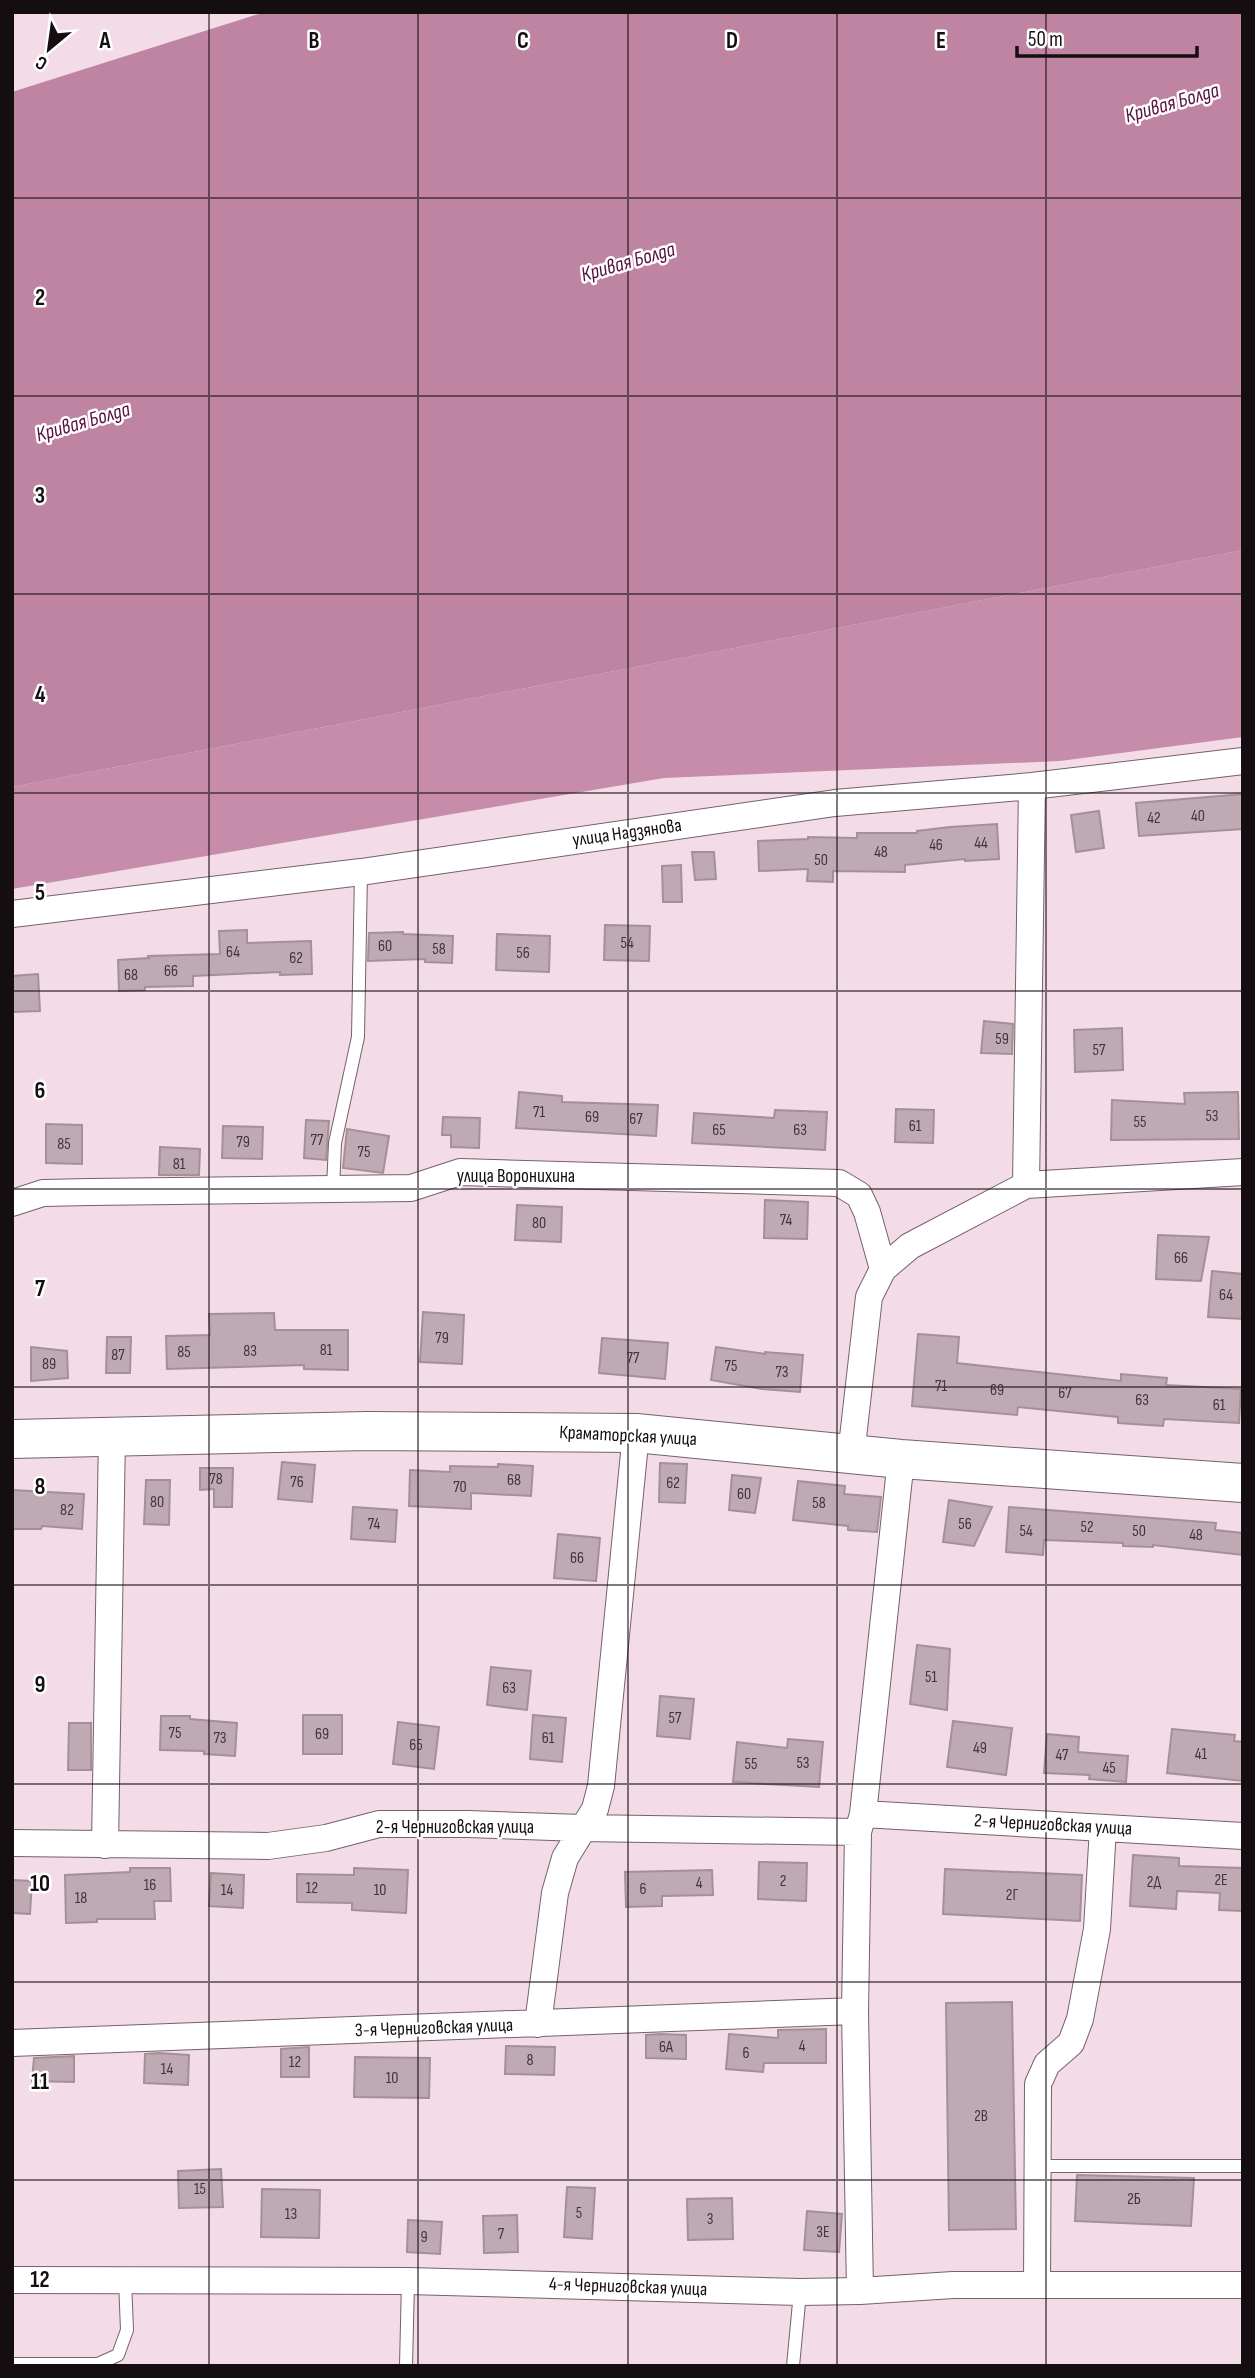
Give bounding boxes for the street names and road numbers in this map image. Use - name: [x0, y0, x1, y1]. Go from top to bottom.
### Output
- street label: улица Надзянова: [571, 814, 683, 852]
- street label: улица Воронихина: [457, 1165, 575, 1188]
- street label: Краматорская улица: [559, 1421, 697, 1451]
- street label: 2-я Черниговская улица: [973, 1809, 1133, 1841]
- street label: 2-я Черниговская улица: [376, 1816, 534, 1839]
- street label: 3-я Черниговская улица: [354, 2014, 514, 2042]
- street label: 4-я Черниговская улица: [548, 2273, 708, 2301]

